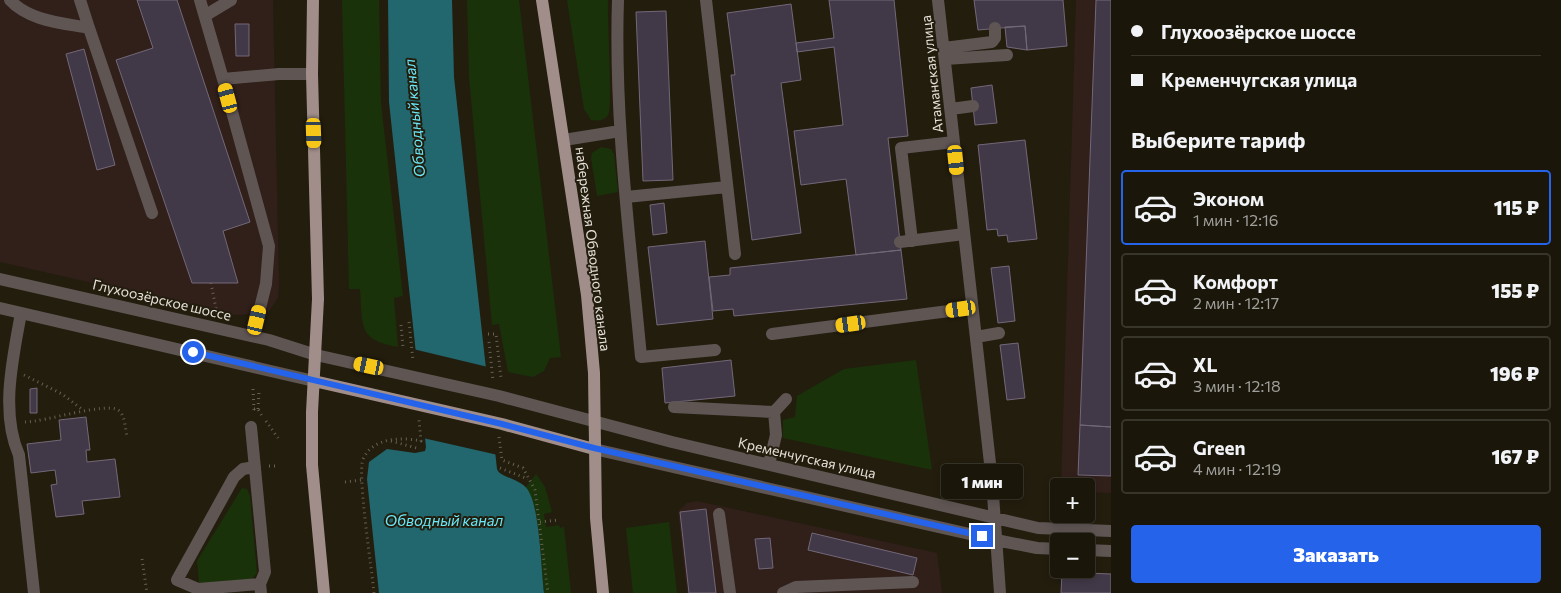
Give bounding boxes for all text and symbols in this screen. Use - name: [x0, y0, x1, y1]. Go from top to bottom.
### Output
- street label: Атаманская улица: [917, 14, 946, 134]
- text: Глухоозёрское шоссе: [1161, 20, 1356, 43]
- water label: Обводный канал: [400, 58, 428, 178]
- text: Кременчугская улица: [1161, 68, 1357, 91]
- car: [216, 82, 239, 114]
- car: [305, 118, 322, 148]
- text: Выберите тариф: [1131, 126, 1305, 153]
- car: [946, 144, 965, 176]
- street label: набережная Обводного канала: [573, 146, 614, 352]
- icon: car: [1133, 185, 1178, 230]
- text: Эконом: [1193, 187, 1264, 210]
- text: 115 ₽: [1494, 196, 1539, 219]
- text: 1 мин · 12:16: [1193, 210, 1279, 229]
- icon: car: [1133, 268, 1178, 313]
- text: Комфорт: [1193, 270, 1278, 293]
- street label: Глухоозёрское шоссе: [91, 275, 233, 324]
- text: 155 ₽: [1491, 279, 1539, 302]
- text: 2 мин · 12:17: [1193, 293, 1279, 312]
- car: [945, 299, 976, 319]
- car: [246, 304, 267, 336]
- car: [835, 314, 866, 334]
- route start: [182, 341, 204, 363]
- icon: car: [1133, 351, 1178, 396]
- text: XL: [1193, 353, 1218, 376]
- car: [352, 356, 385, 376]
- text: 196 ₽: [1490, 362, 1539, 385]
- text: 3 мин · 12:18: [1193, 376, 1281, 395]
- street label: Кременчугская улица: [737, 433, 878, 482]
- icon: car: [1133, 434, 1178, 479]
- text: Green: [1193, 436, 1245, 459]
- text: 167 ₽: [1491, 445, 1539, 468]
- text: 4 мин · 12:19: [1193, 459, 1281, 478]
- callout: 1 мин: [941, 464, 1023, 498]
- text: 1 мин: [961, 472, 1003, 491]
- map controls: [1050, 478, 1095, 578]
- button: +: [1050, 478, 1095, 523]
- water label: Обводный канал: [385, 511, 504, 529]
- route end: [971, 525, 993, 547]
- button: Заказать: [1131, 525, 1541, 583]
- button: −: [1050, 533, 1095, 578]

